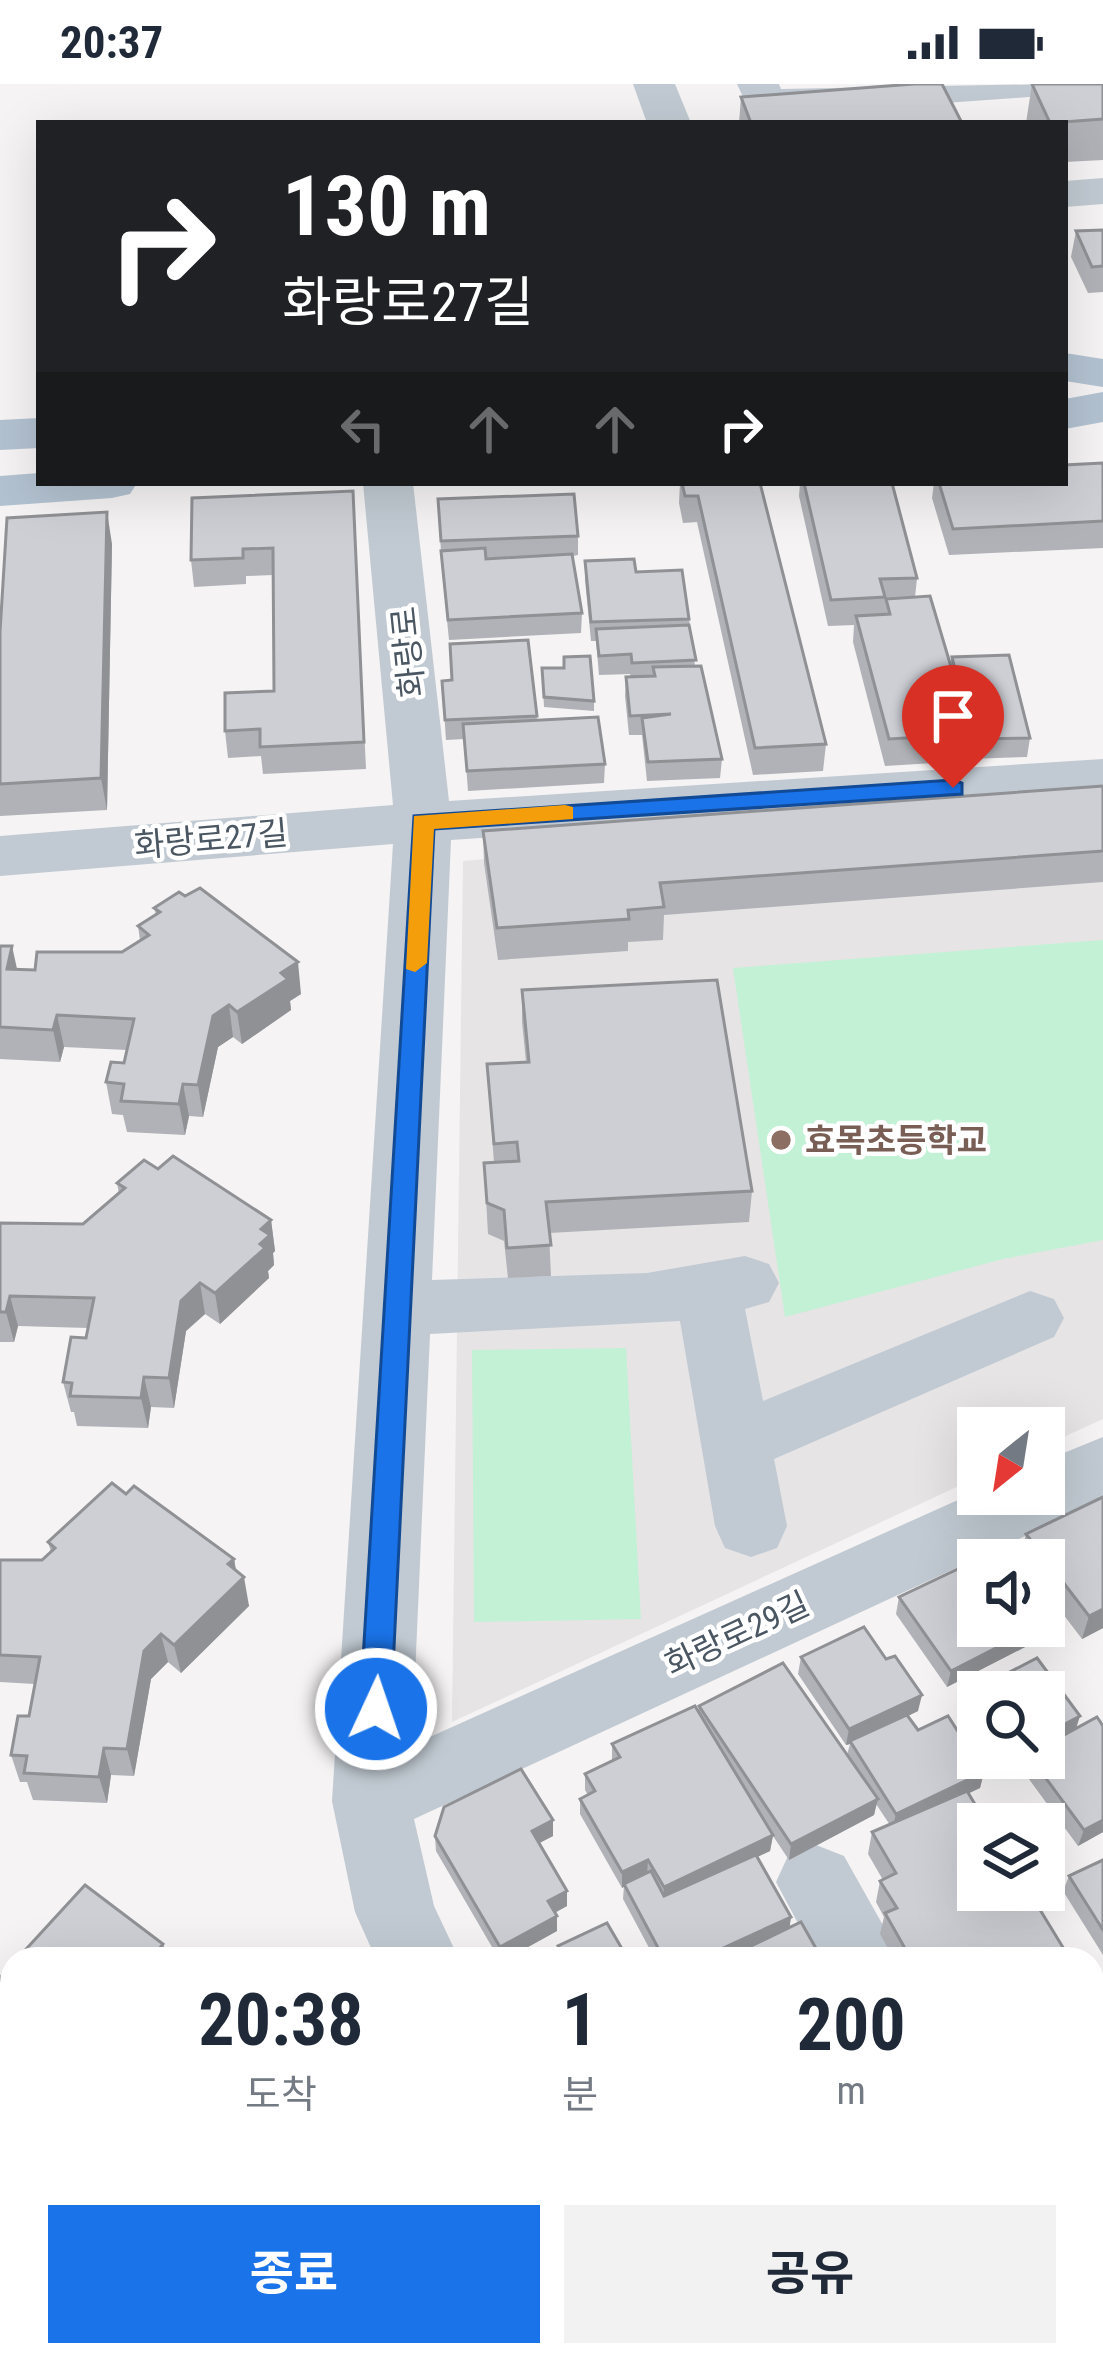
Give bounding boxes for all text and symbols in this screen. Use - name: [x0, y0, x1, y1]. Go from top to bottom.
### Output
- text: 20:37: [60, 16, 163, 69]
- text: 130 m: [282, 157, 491, 256]
- icon: right: [84, 168, 240, 324]
- text: 화랑로27길: [282, 271, 534, 334]
- icon: left: [330, 396, 396, 462]
- icon: ahead: [456, 396, 522, 462]
- icon: ahead: [582, 396, 648, 462]
- icon: right: [708, 396, 774, 462]
- street label: 화랑로: [384, 605, 432, 699]
- pin: [902, 665, 1004, 788]
- icon: arrive: [920, 683, 986, 749]
- street label: 화랑로27길: [133, 813, 289, 865]
- place label: 효목초등학교: [805, 1121, 987, 1160]
- marker: 효목초등학교: [768, 1127, 794, 1153]
- north arrow: [957, 1407, 1065, 1515]
- map controls: [957, 1407, 1065, 1911]
- button: sound: [957, 1539, 1065, 1647]
- street label: 화랑로29길: [659, 1584, 815, 1684]
- position arrow: [313, 1646, 439, 1772]
- button: search: [957, 1671, 1065, 1779]
- button: layers: [957, 1803, 1065, 1911]
- text: 20:38: [198, 1978, 364, 2063]
- text: 1: [562, 1978, 598, 2063]
- text: 200: [797, 1983, 906, 2068]
- text: m: [836, 2068, 866, 2114]
- text: 도착: [245, 2072, 317, 2118]
- text: 분: [562, 2072, 598, 2118]
- button: 종료: [48, 2205, 540, 2343]
- button: 공유: [564, 2205, 1056, 2343]

